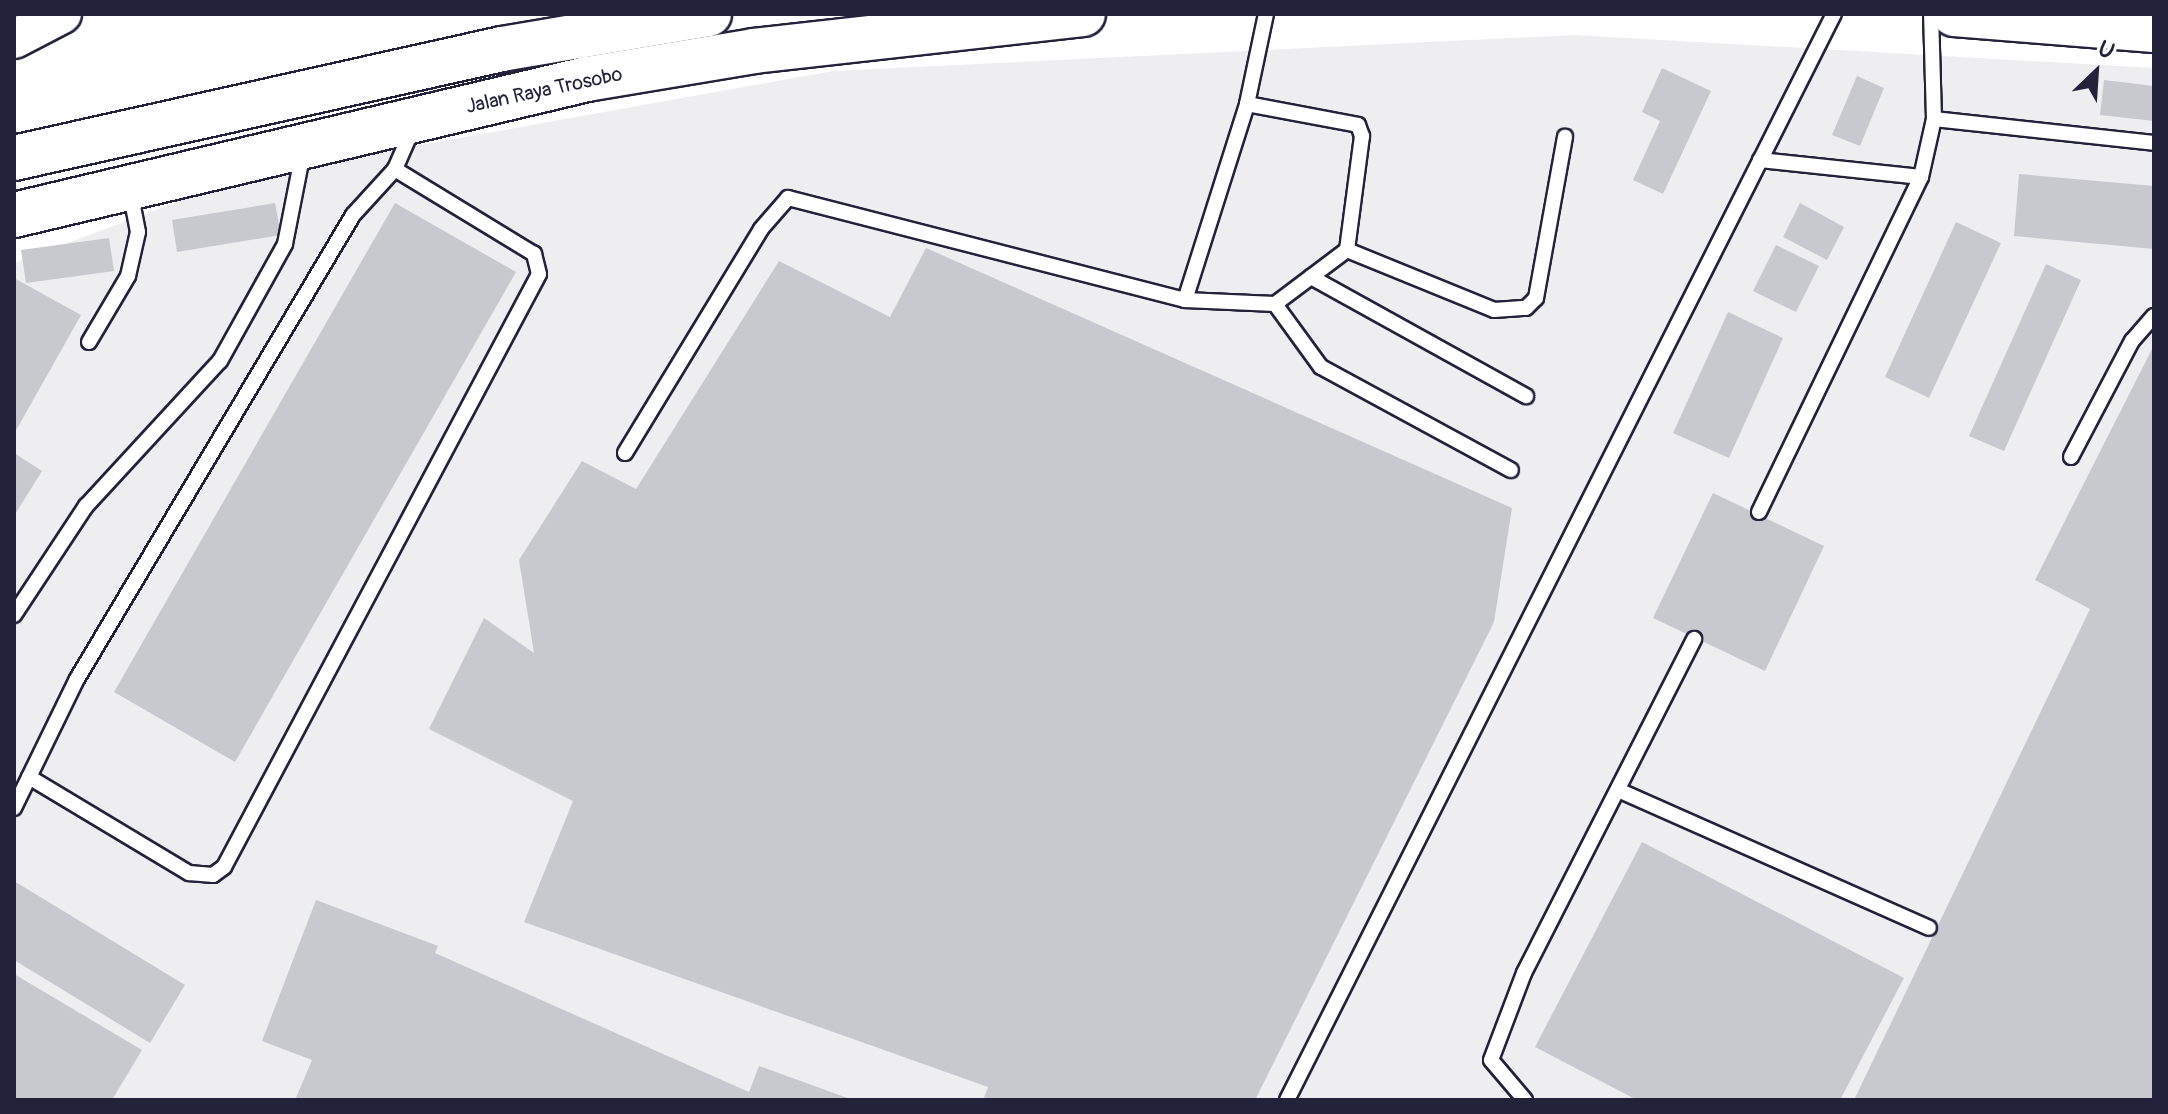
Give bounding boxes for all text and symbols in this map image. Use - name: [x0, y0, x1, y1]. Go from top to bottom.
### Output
- north arrow: [2056, 32, 2136, 112]
- text: U: [2094, 34, 2119, 66]
- street label: Jalan Raya Trosobo: [464, 62, 624, 118]

